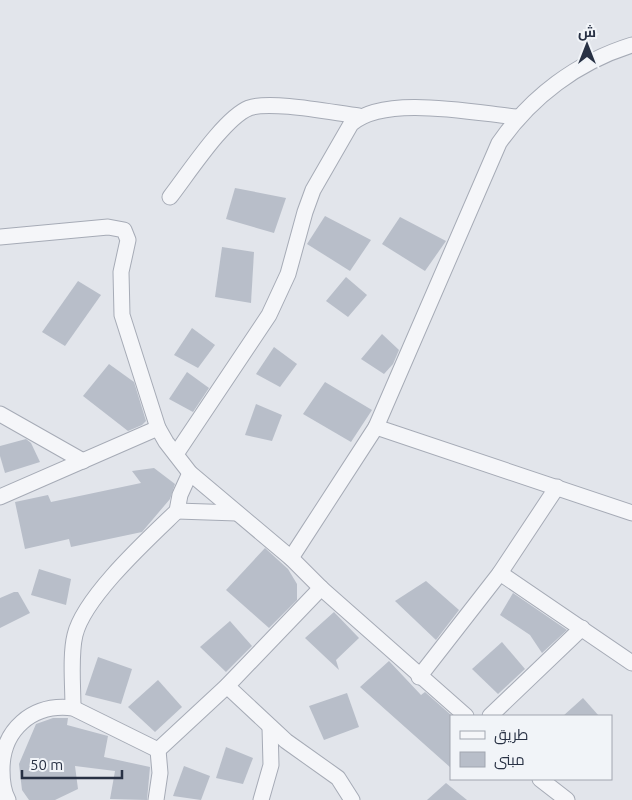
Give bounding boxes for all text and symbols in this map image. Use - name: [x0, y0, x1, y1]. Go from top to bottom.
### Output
- north arrow: [562, 20, 612, 70]
- text: ش: [578, 24, 596, 41]
- legend: [450, 715, 612, 780]
- text: طريق: [494, 726, 528, 745]
- scale bar: [22, 748, 122, 780]
- text: مبنى: [494, 751, 525, 770]
- text: 50 m: [30, 756, 63, 773]

